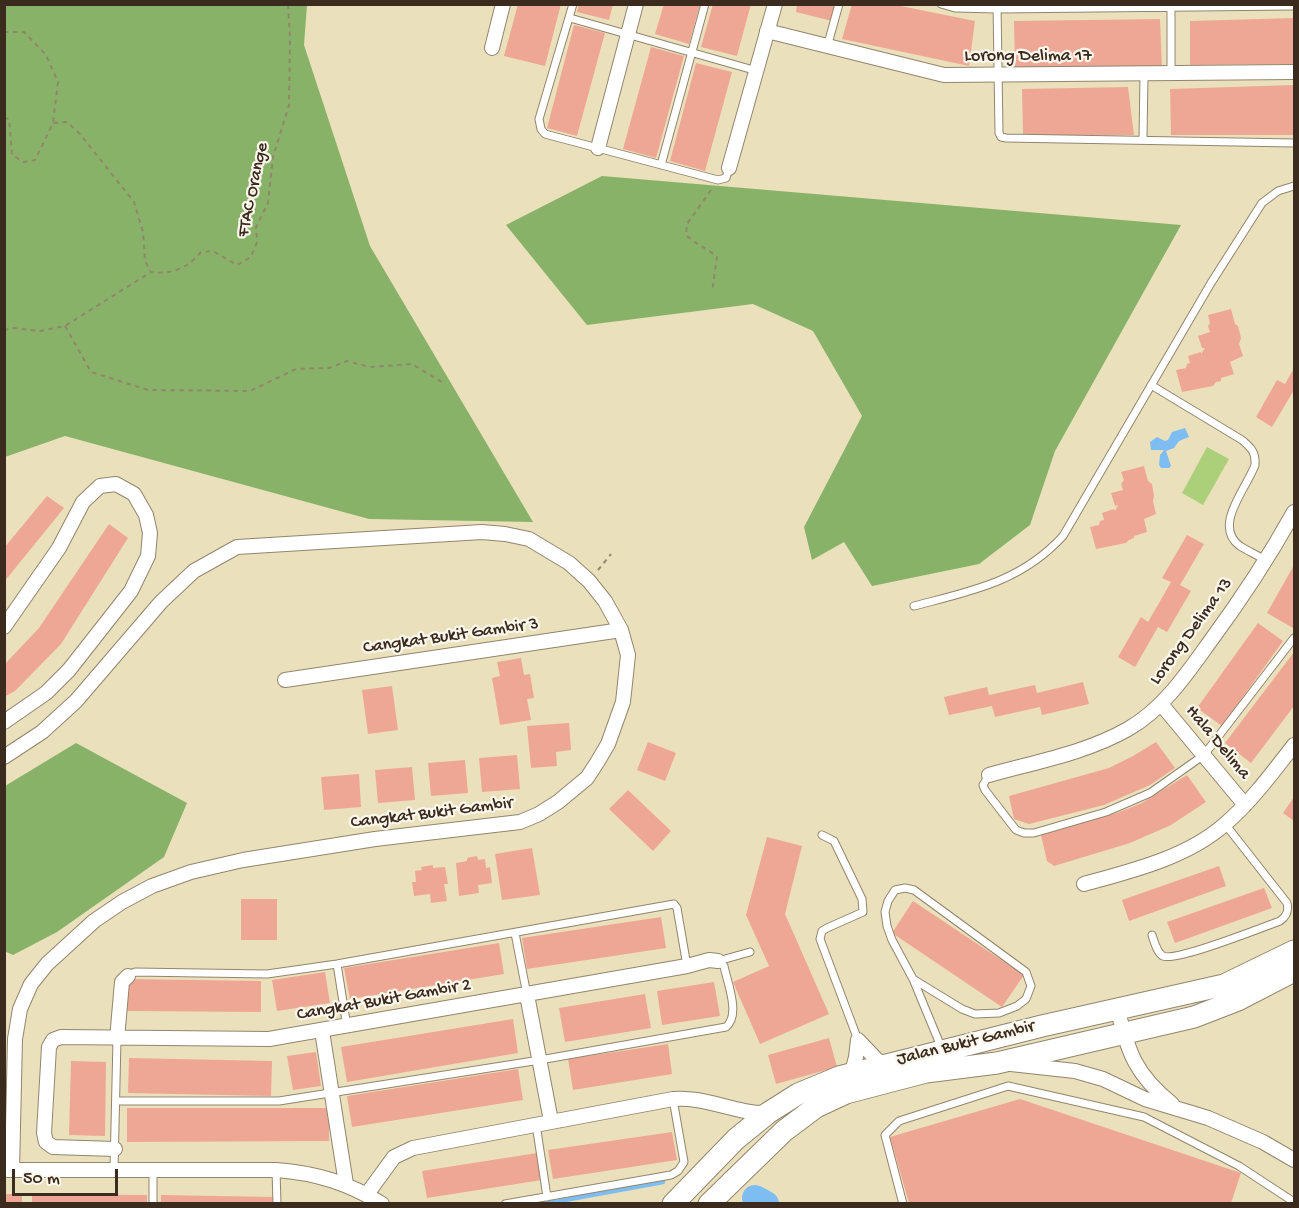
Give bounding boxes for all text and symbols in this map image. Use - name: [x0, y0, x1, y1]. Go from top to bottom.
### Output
- street label: Lorong Delima 17: [964, 46, 1092, 68]
- street label: FTAC Orange: [233, 141, 275, 239]
- street label: Lorong Delima 13: [1146, 574, 1238, 690]
- street label: Cangkat Bukit Gambir 3: [362, 614, 540, 660]
- street label: Hala Delima: [1180, 702, 1254, 784]
- street label: Cangkat Bukit Gambir: [350, 793, 514, 835]
- street label: Cangkat Bukit Gambir 2: [295, 975, 473, 1027]
- street label: Jalan Bukit Gambir: [895, 1016, 1037, 1072]
- scale bar: [15, 1157, 122, 1195]
- text: 50 m: [23, 1169, 60, 1190]

